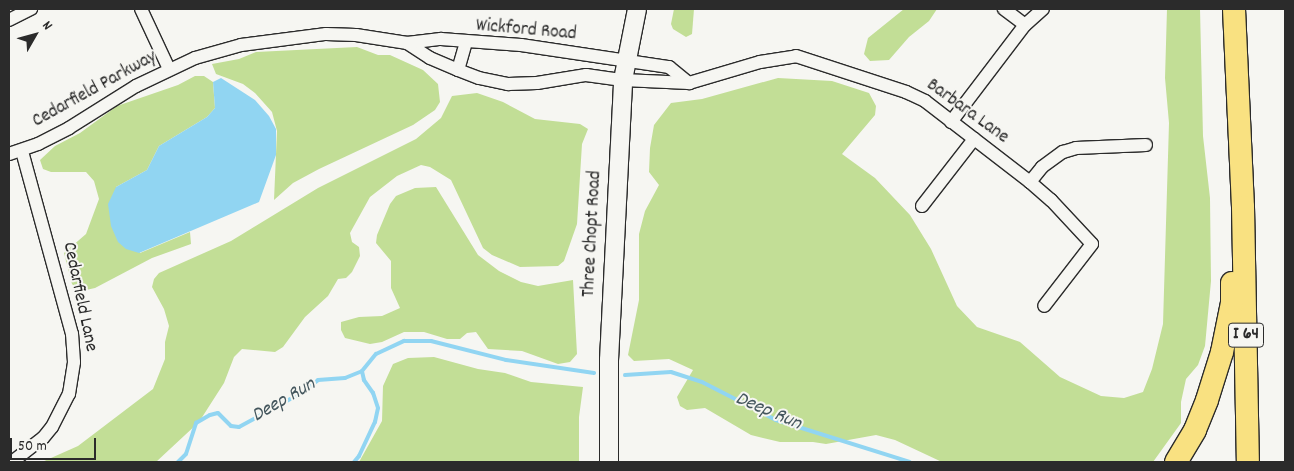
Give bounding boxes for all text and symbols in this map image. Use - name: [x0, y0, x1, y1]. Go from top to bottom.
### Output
- north arrow: [10, 10, 60, 60]
- street label: Wickford Road: [475, 15, 577, 47]
- text: N: [37, 17, 57, 35]
- street label: Cedarfield Parkway: [29, 46, 161, 134]
- street label: Barbara Lane: [921, 74, 1013, 150]
- street label: Three Chopt Road: [578, 170, 608, 298]
- street label: Cedarfield Lane: [56, 240, 102, 354]
- road number: I 64: [1227, 320, 1265, 350]
- water label: Deep Run: [248, 373, 320, 429]
- water label: Deep Run: [731, 387, 805, 437]
- scale bar: [12, 428, 99, 460]
- text: 50 m: [18, 436, 47, 458]

